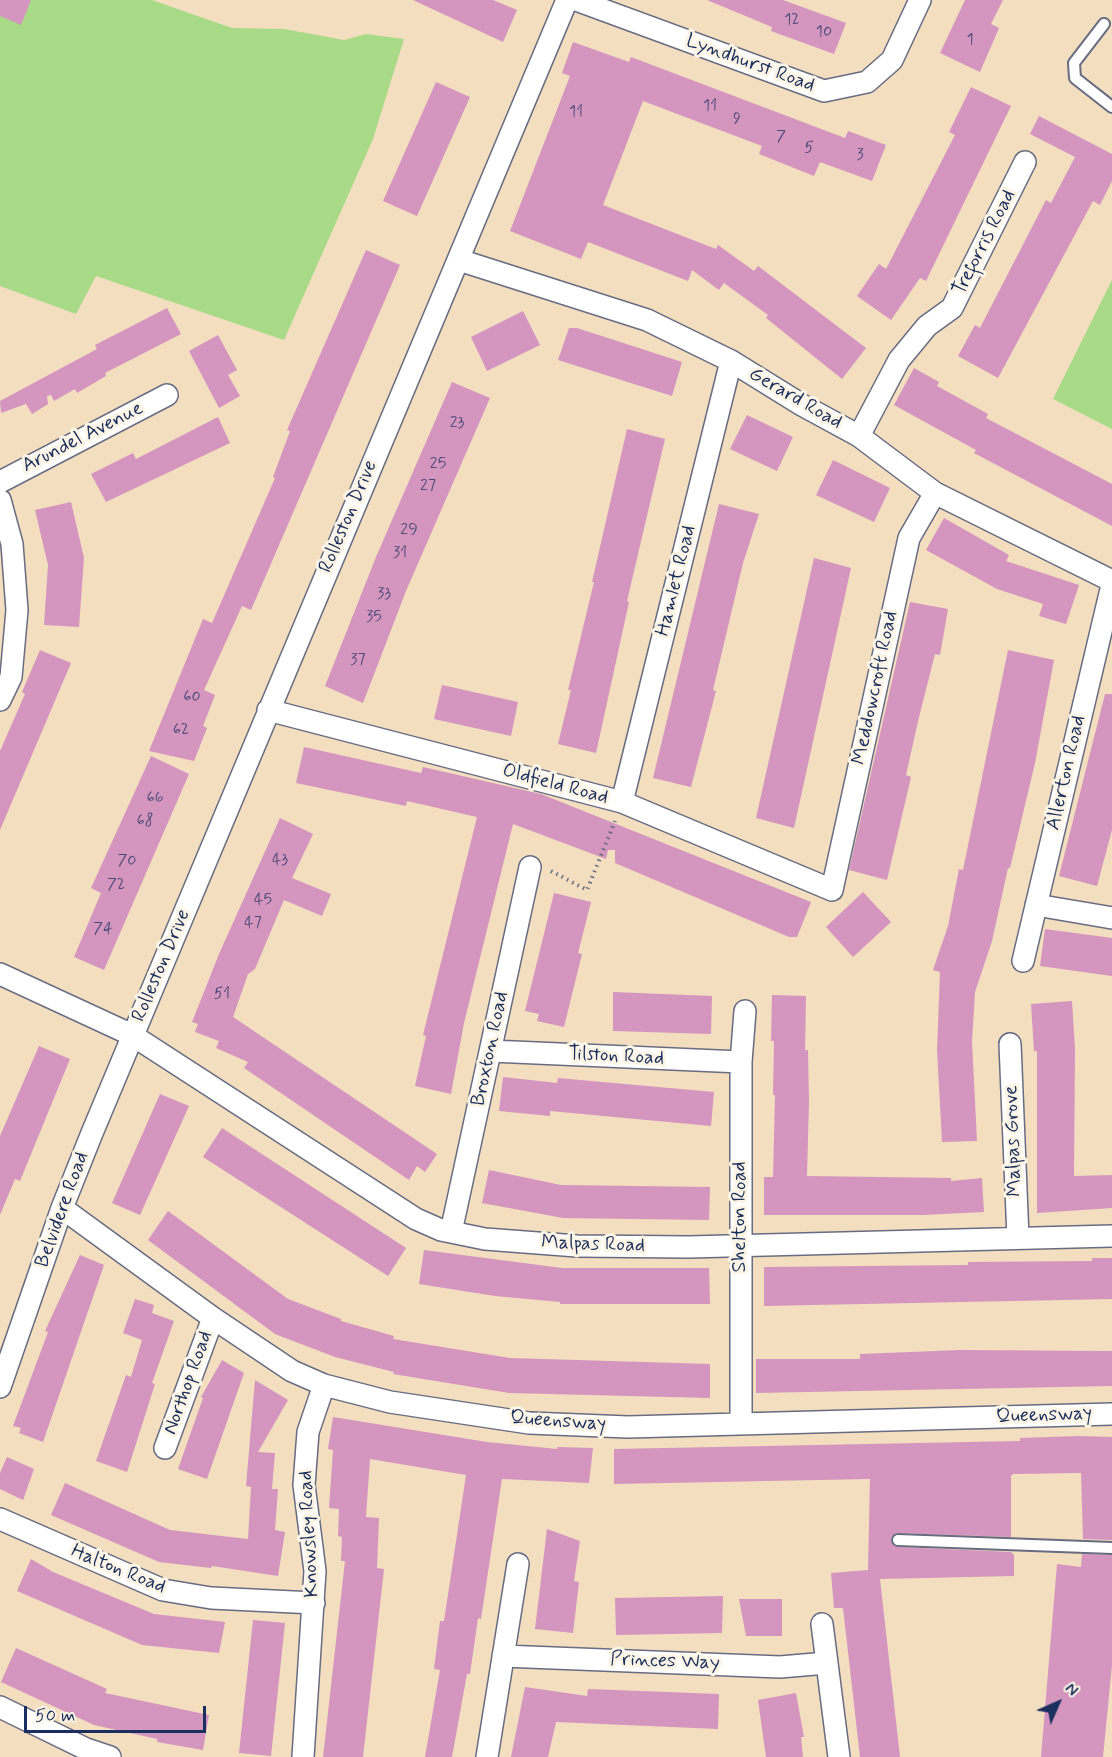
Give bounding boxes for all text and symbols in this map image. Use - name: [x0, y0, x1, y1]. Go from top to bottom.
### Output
- house number: 12: [784, 11, 800, 31]
- house number: 10: [816, 23, 832, 43]
- street label: Lyndhurst Road: [682, 30, 818, 98]
- house number: 1: [966, 31, 974, 51]
- house number: 11: [703, 97, 717, 117]
- house number: 11: [569, 103, 583, 123]
- house number: 9: [733, 110, 741, 130]
- house number: 7: [776, 128, 786, 148]
- house number: 5: [804, 139, 814, 159]
- house number: 3: [856, 146, 864, 166]
- street label: Treforris Road: [948, 186, 1022, 300]
- street label: Gerard Road: [744, 363, 846, 435]
- street label: Arundel Avenue: [18, 397, 148, 479]
- house number: 23: [450, 414, 464, 434]
- house number: 25: [430, 455, 446, 475]
- street label: Rolleston Drive: [315, 457, 383, 577]
- house number: 27: [420, 477, 436, 497]
- house number: 29: [400, 521, 418, 541]
- street label: Hamlet Road: [652, 523, 702, 639]
- house number: 31: [393, 544, 407, 564]
- house number: 33: [377, 585, 391, 605]
- house number: 35: [366, 608, 382, 628]
- street label: Meddowcroft Road: [848, 609, 904, 767]
- house number: 37: [350, 651, 366, 671]
- house number: 60: [183, 688, 201, 708]
- street label: Allerton Road: [1042, 713, 1092, 833]
- house number: 62: [173, 721, 189, 741]
- street label: Oldfield Road: [499, 759, 611, 811]
- house number: 66: [146, 789, 164, 809]
- house number: 68: [137, 812, 153, 832]
- house number: 43: [272, 851, 288, 871]
- house number: 70: [118, 852, 136, 872]
- house number: 72: [107, 876, 125, 896]
- house number: 45: [254, 891, 272, 911]
- street label: Rolleston Drive: [128, 906, 196, 1026]
- house number: 47: [244, 914, 262, 934]
- house number: 74: [93, 920, 113, 940]
- house number: 51: [214, 985, 230, 1005]
- street label: Broxton Road: [467, 990, 515, 1108]
- street label: Tilston Road: [567, 1043, 665, 1071]
- street label: Malpas Grove: [1000, 1085, 1028, 1197]
- street label: Belvidere Road: [31, 1149, 95, 1271]
- street label: Shelton Road: [729, 1162, 753, 1272]
- street label: Malpas Road: [541, 1231, 645, 1259]
- street label: Northop Road: [159, 1328, 219, 1438]
- street label: Queensway: [996, 1402, 1092, 1430]
- street label: Queensway: [509, 1407, 607, 1437]
- street label: Knowsley Road: [295, 1470, 325, 1598]
- street label: Halton Road: [67, 1540, 169, 1600]
- street label: Princes Way: [610, 1648, 720, 1676]
- north arrow: [1028, 1673, 1088, 1733]
- text: N: [1060, 1679, 1082, 1701]
- scale bar: [27, 1694, 208, 1732]
- text: 50 m: [35, 1704, 75, 1728]

